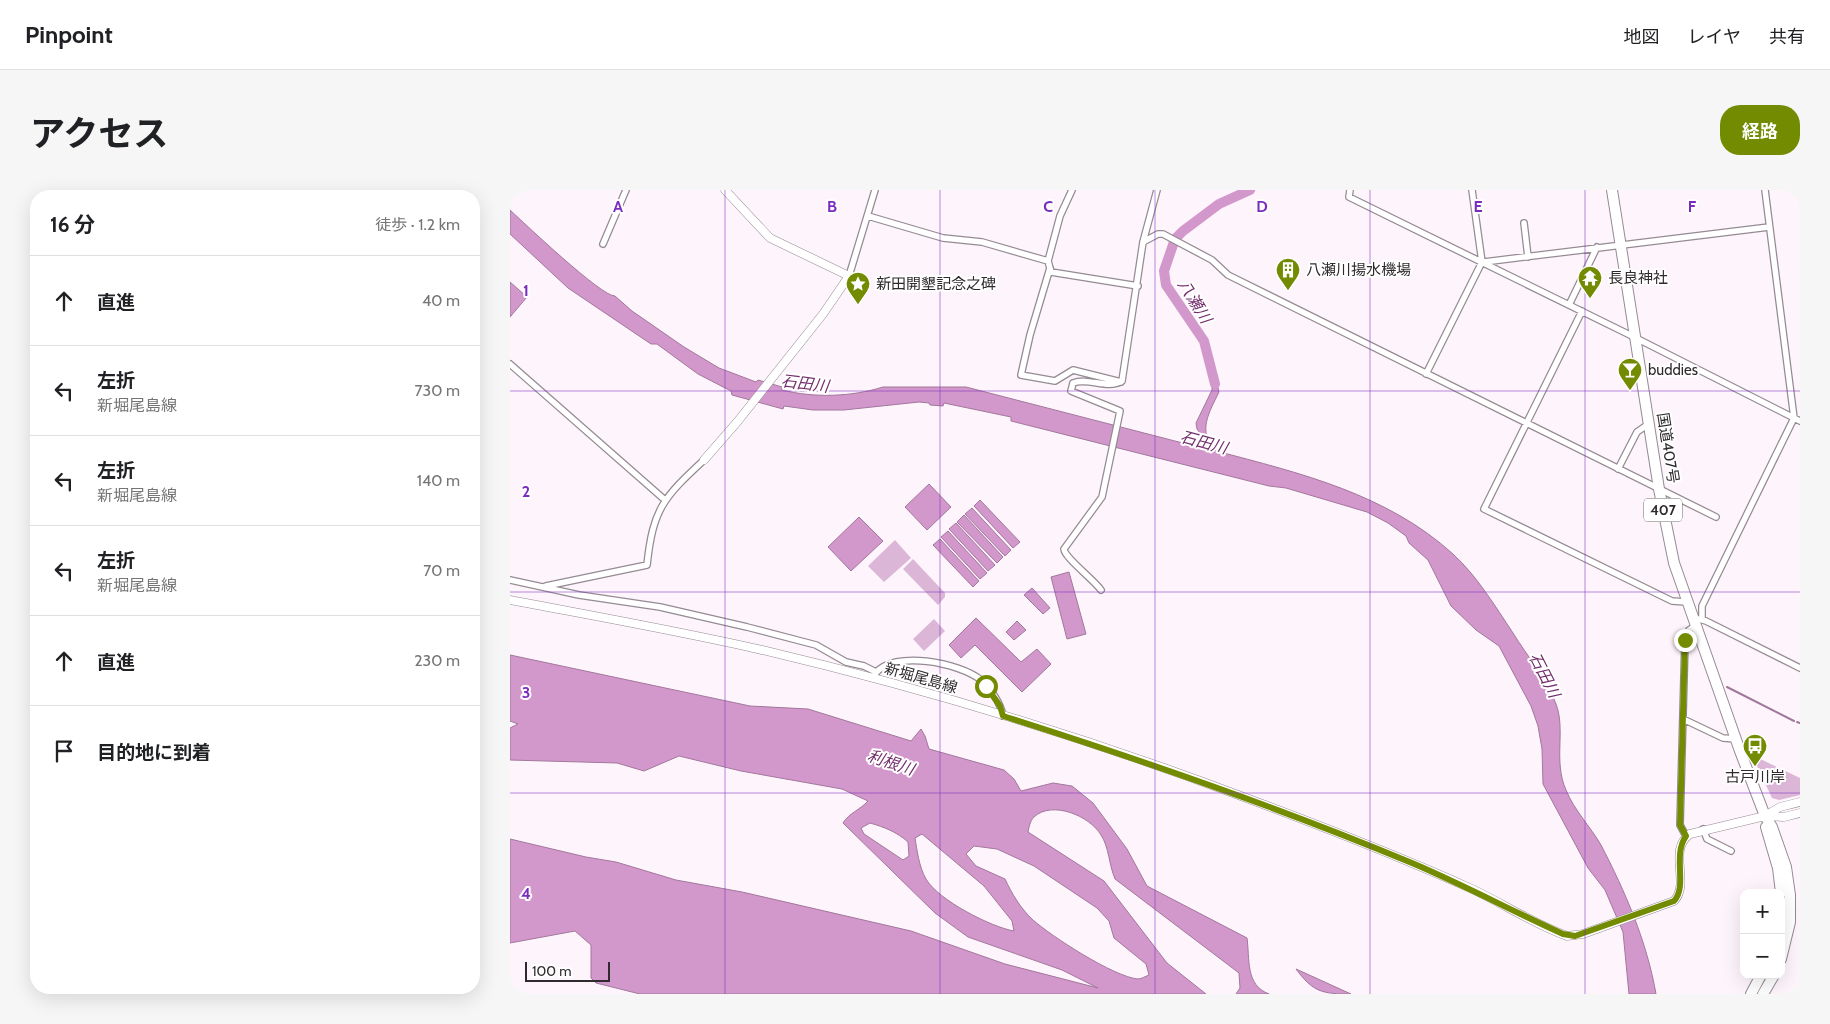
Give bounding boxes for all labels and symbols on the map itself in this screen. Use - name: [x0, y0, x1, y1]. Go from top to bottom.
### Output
- text: A: [613, 197, 623, 216]
- text: B: [827, 197, 837, 216]
- text: C: [1043, 197, 1053, 216]
- text: D: [1256, 197, 1268, 216]
- text: E: [1473, 197, 1483, 216]
- text: F: [1688, 197, 1697, 216]
- building icon: 八瀬川揚水機場: [1275, 257, 1301, 291]
- place label: 八瀬川揚水機場: [1306, 261, 1411, 279]
- temple icon: 長良神社: [1577, 265, 1603, 299]
- place label: 長良神社: [1608, 269, 1668, 287]
- place icon: 新田開墾記念之碑: [845, 271, 871, 305]
- place label: 新田開墾記念之碑: [876, 275, 996, 293]
- water label: 八瀬川: [1174, 276, 1216, 328]
- text: 1: [523, 281, 529, 300]
- bar icon: buddies: [1617, 357, 1643, 391]
- place label: buddies: [1648, 361, 1698, 379]
- water label: 石田川: [780, 371, 832, 396]
- street label: 国道407号: [1654, 411, 1682, 485]
- water label: 石田川: [1178, 427, 1231, 458]
- text: 2: [522, 482, 530, 501]
- road number: 407: [1644, 498, 1682, 522]
- route end: [1674, 629, 1697, 652]
- water label: 石田川: [1525, 650, 1565, 703]
- street label: 新堀尾島線: [882, 659, 960, 697]
- route start: [975, 675, 998, 698]
- text: 3: [522, 683, 530, 702]
- bus stop icon: 古戸川岸: [1742, 733, 1768, 767]
- water label: 利根川: [865, 746, 919, 780]
- place label: 古戸川岸: [1725, 768, 1785, 786]
- text: 4: [521, 884, 531, 903]
- scale bar: [525, 959, 610, 982]

